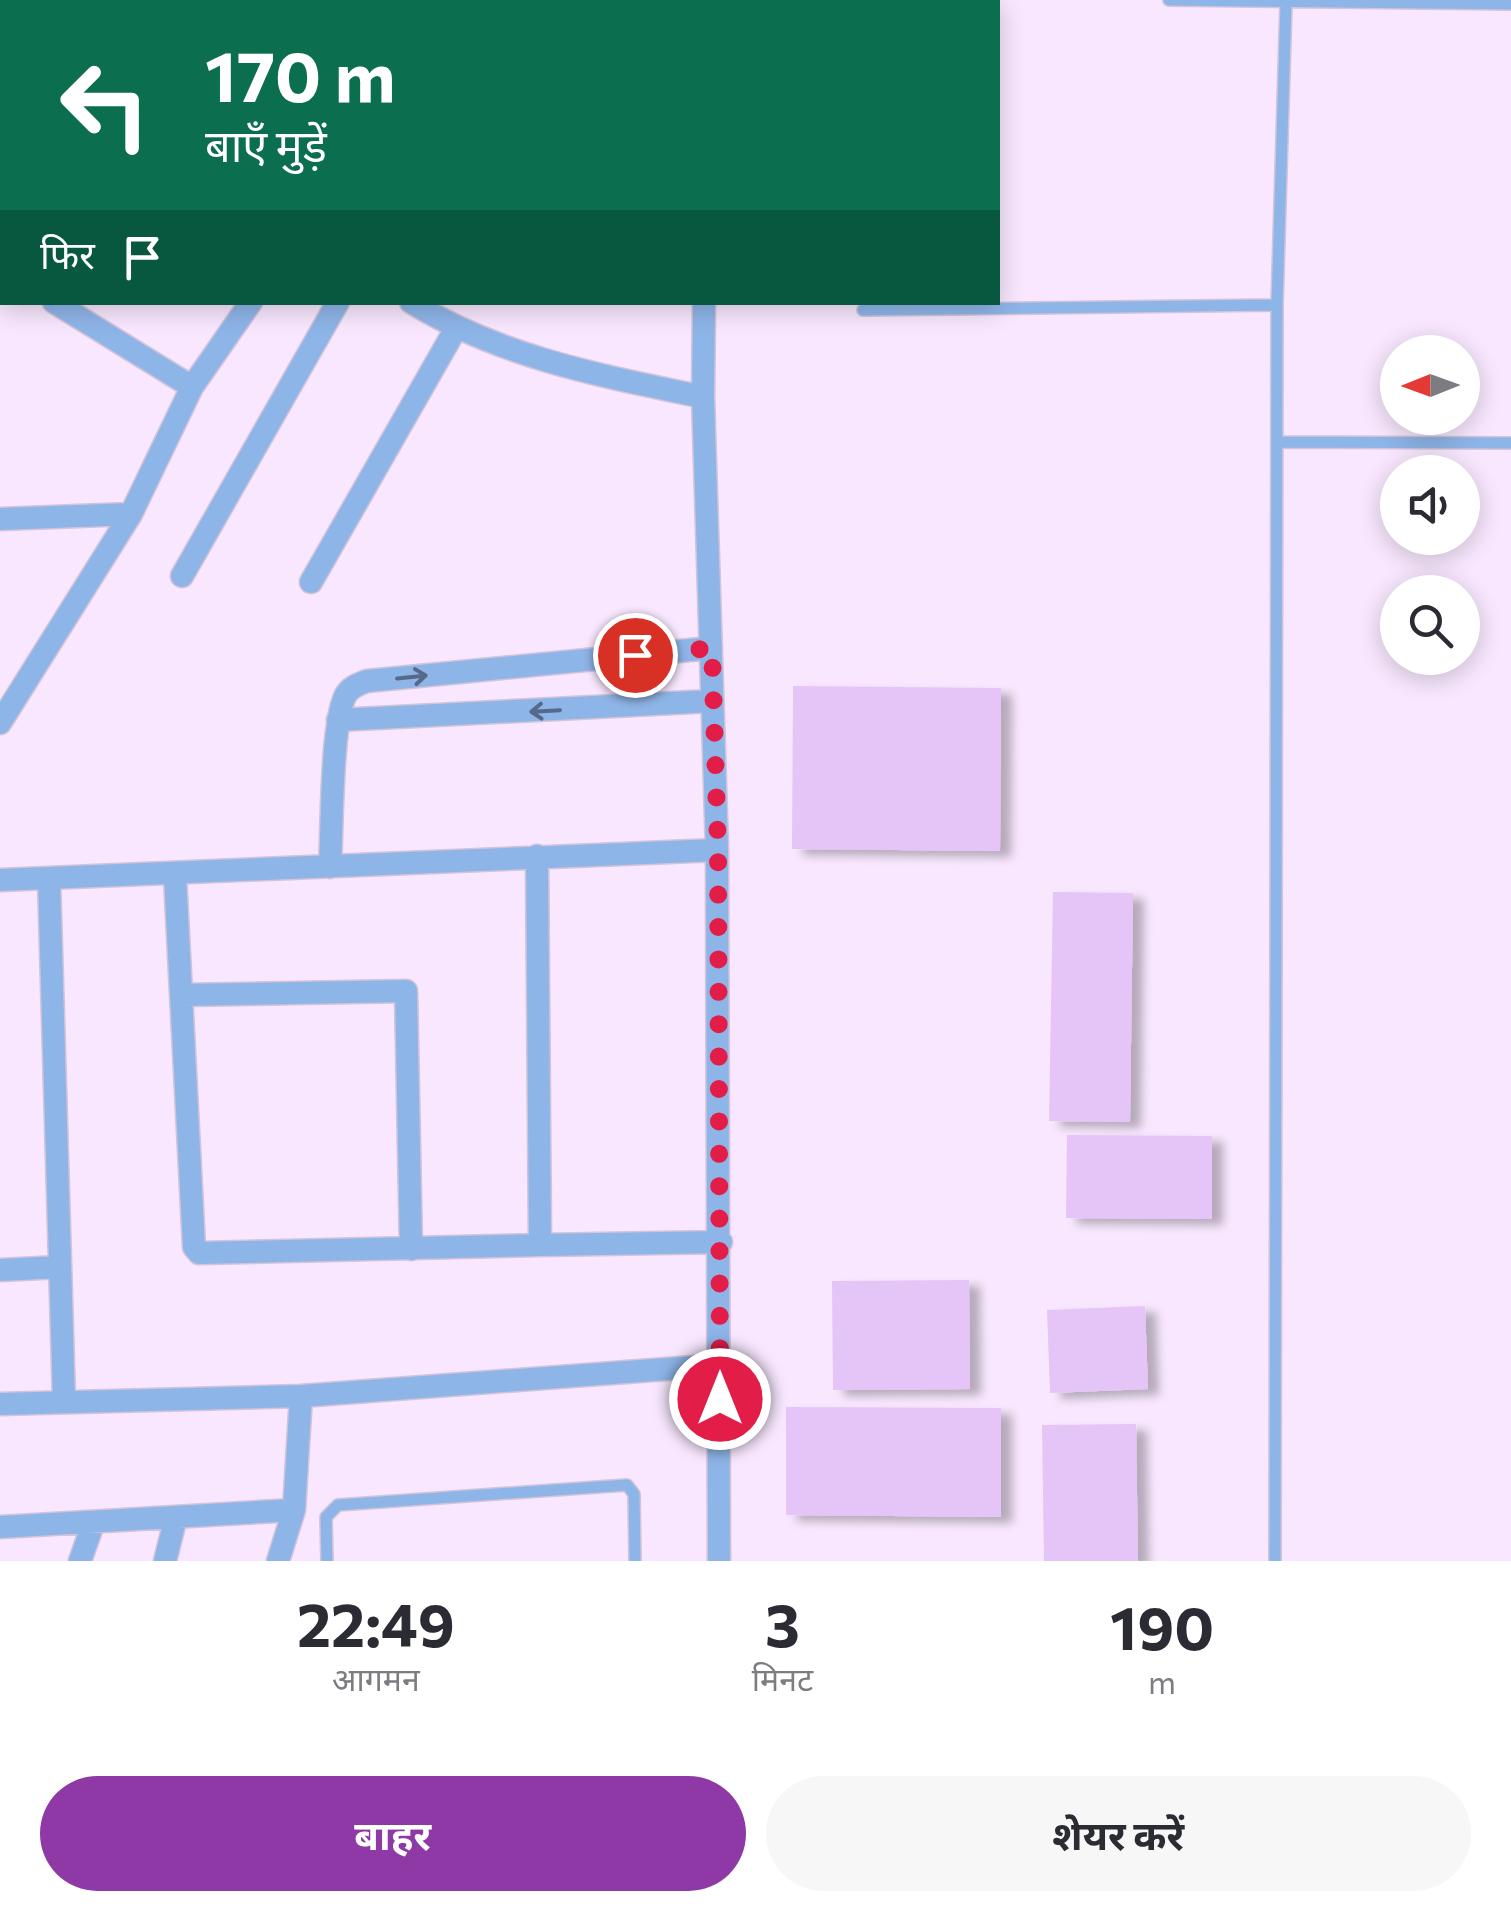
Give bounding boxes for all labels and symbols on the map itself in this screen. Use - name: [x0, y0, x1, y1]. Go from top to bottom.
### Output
- north arrow: [1380, 335, 1480, 435]
- pin: [593, 613, 678, 698]
- one-way arrow: [395, 667, 428, 686]
- one-way arrow: [529, 702, 561, 721]
- position arrow: [668, 1347, 772, 1451]

